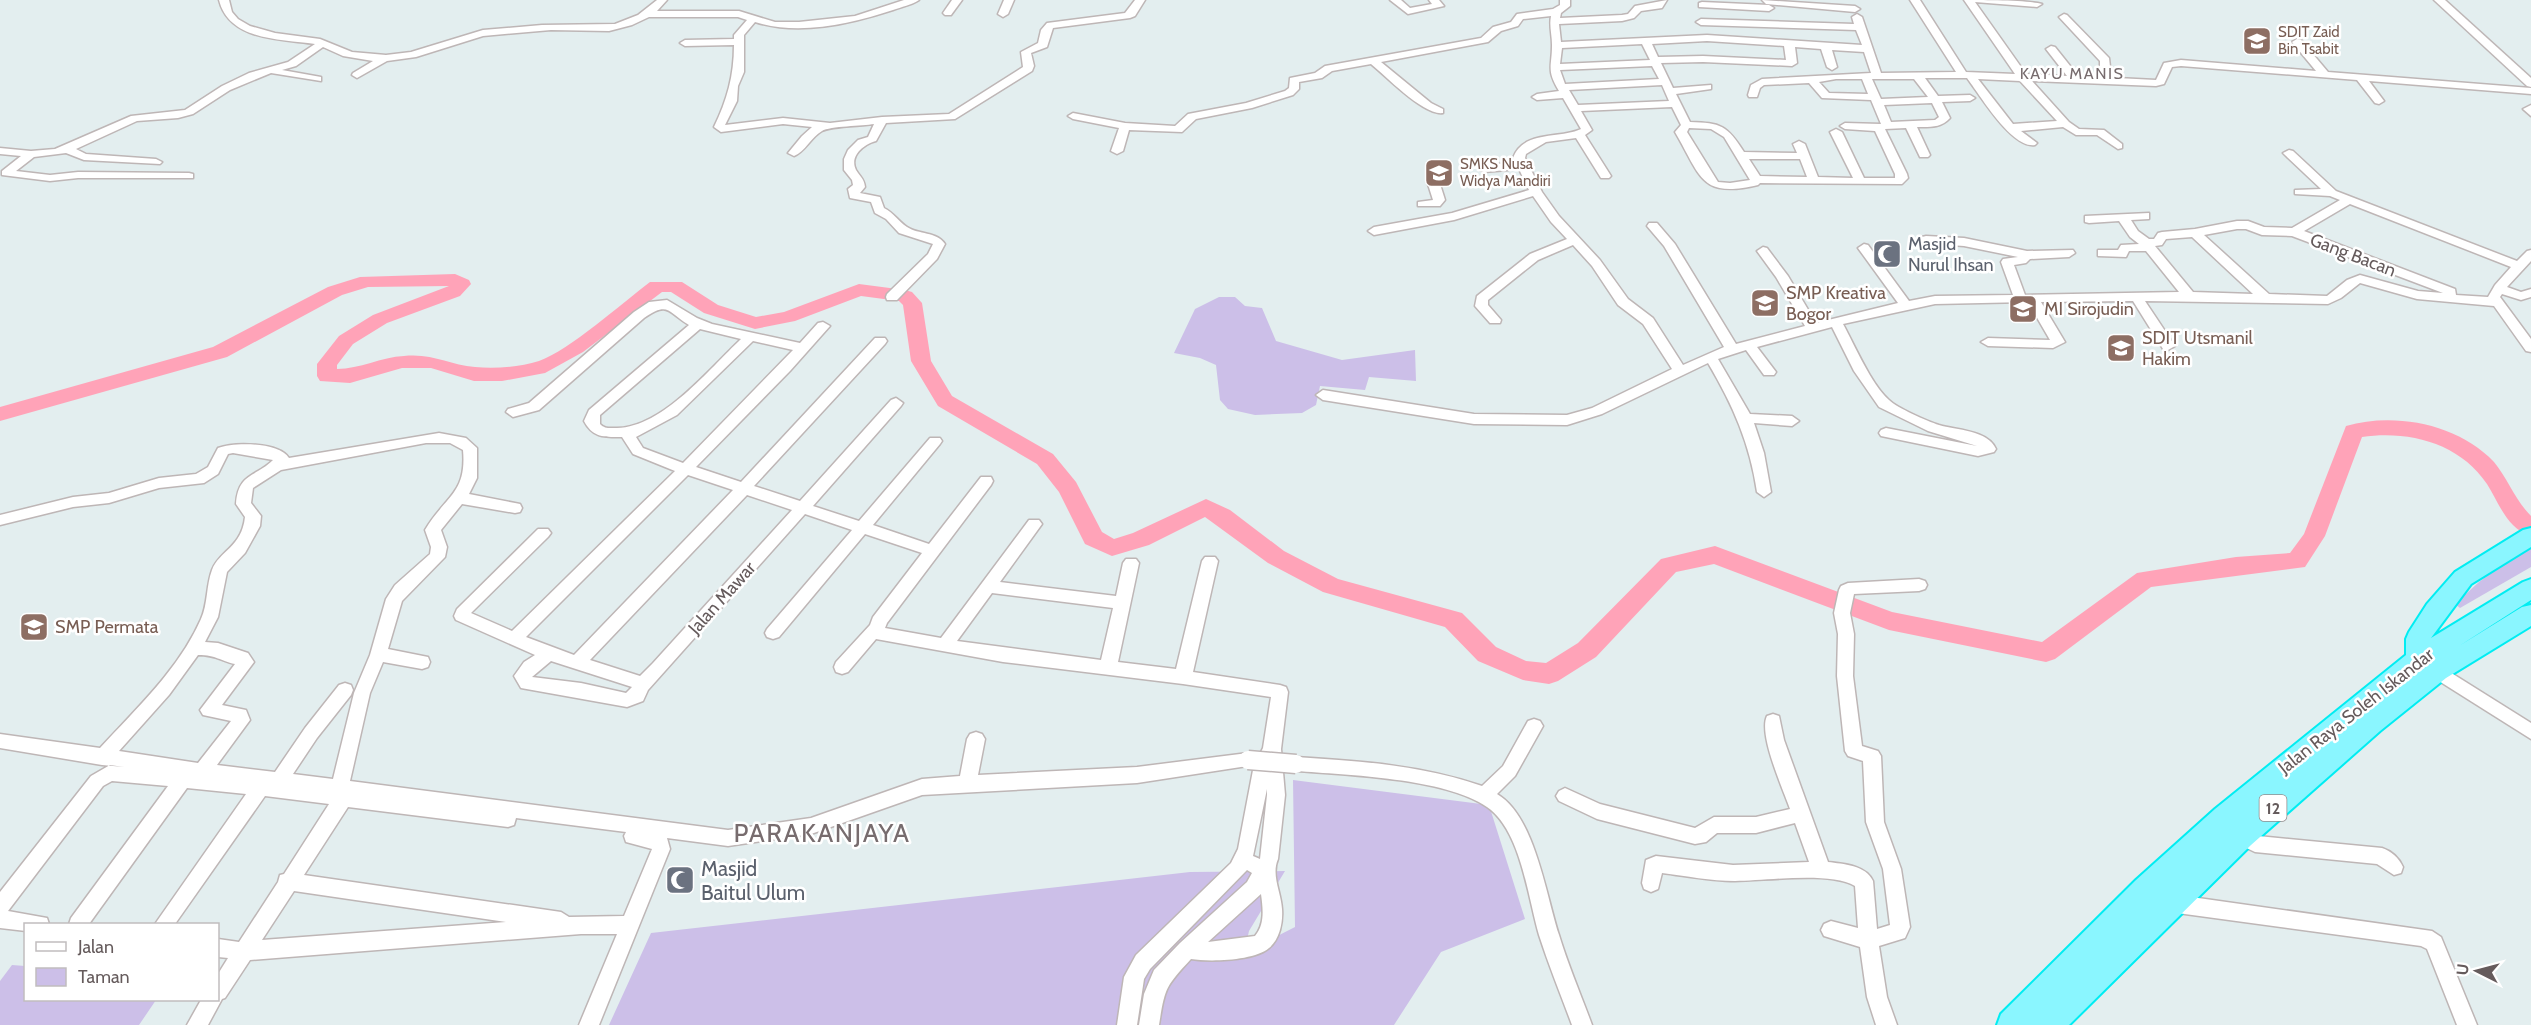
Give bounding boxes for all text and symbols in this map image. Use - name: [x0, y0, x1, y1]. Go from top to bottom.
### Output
- place label: SDIT Zaid Bin Tsabit: [2278, 23, 2340, 58]
- school or university icon: SDIT Zaid Bin Tsabit: [2241, 25, 2273, 57]
- district label: KAYU MANIS: [2020, 64, 2124, 83]
- place label: SMKS Nusa Widya Mandiri: [1460, 155, 1551, 190]
- school or university icon: SMKS Nusa Widya Mandiri: [1423, 157, 1455, 189]
- street label: Gang Bacan: [2307, 229, 2399, 281]
- place label: Masjid Nurul Ihsan: [1908, 233, 1994, 276]
- mosque icon: Masjid Nurul Ihsan: [1871, 238, 1903, 270]
- place label: SMP Kreativa Bogor: [1786, 282, 1886, 325]
- school or university icon: SMP Kreativa Bogor: [1749, 287, 1781, 319]
- school or university icon: MI Sirojudin: [2007, 293, 2039, 325]
- place label: MI Sirojudin: [2044, 298, 2134, 320]
- place label: SDIT Utsmanil Hakim: [2142, 327, 2254, 370]
- school or university icon: SDIT Utsmanil Hakim: [2105, 332, 2137, 364]
- street label: Jalan Mawar: [683, 557, 761, 640]
- school or university icon: SMP Permata: [18, 611, 50, 643]
- place label: SMP Permata: [55, 616, 159, 638]
- street label: Jalan Raya Soleh Iskandar: [2273, 643, 2438, 779]
- road number: 12: [2260, 795, 2286, 821]
- district label: PARAKANJAYA: [733, 817, 911, 849]
- place label: Masjid Baitul Ulum: [701, 856, 805, 905]
- mosque icon: Masjid Baitul Ulum: [664, 864, 696, 896]
- legend: [24, 923, 219, 1001]
- text: Jalan: [77, 936, 114, 958]
- north arrow: [2447, 941, 2507, 1001]
- text: U: [2453, 963, 2473, 976]
- text: Taman: [78, 966, 130, 988]

